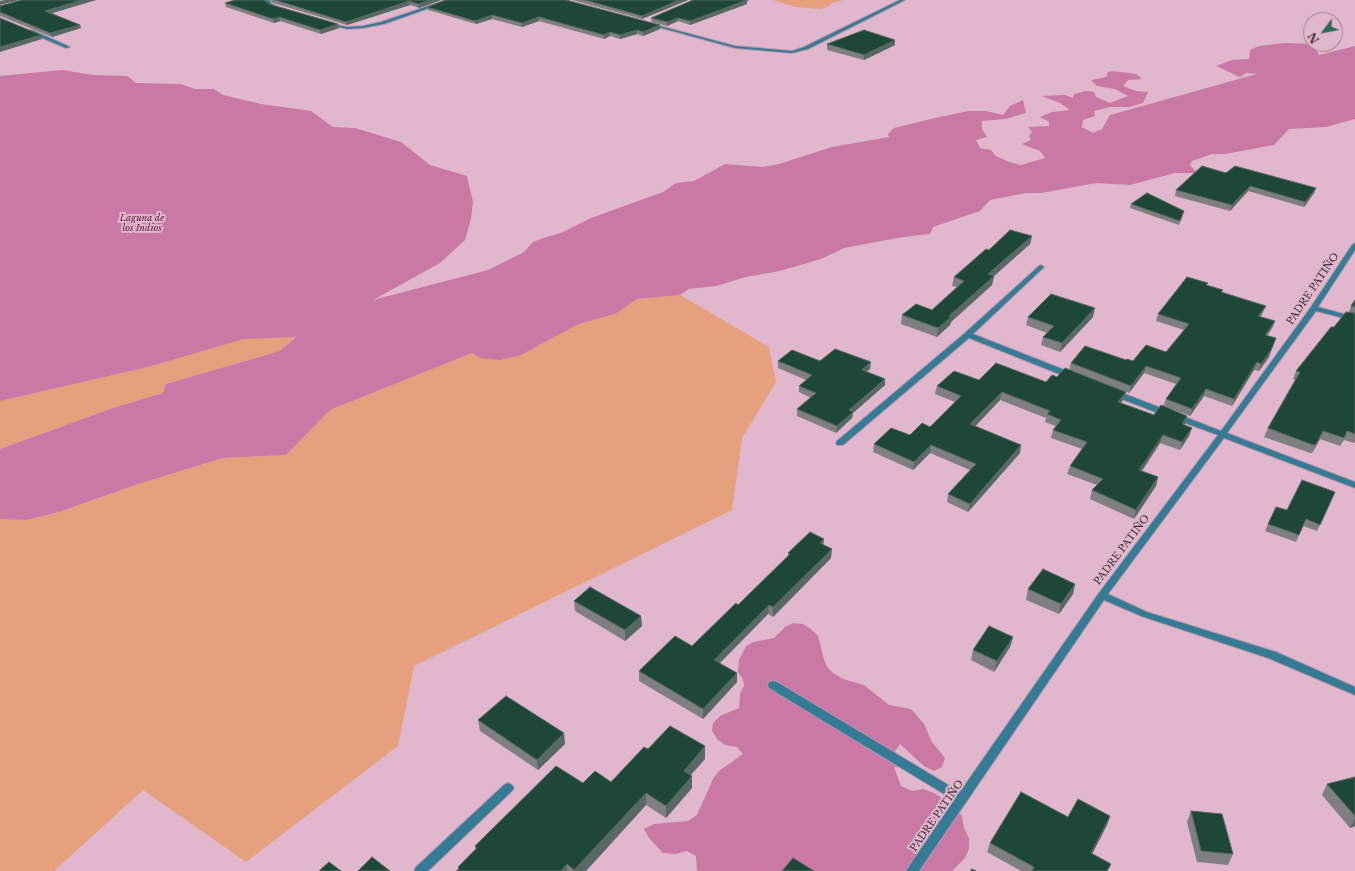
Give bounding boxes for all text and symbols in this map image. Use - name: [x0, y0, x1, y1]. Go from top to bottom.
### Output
- north arrow: [1303, 12, 1343, 52]
- text: N: [1305, 30, 1322, 46]
- water label: Laguna de los Indios: [120, 213, 164, 234]
- street label: PADRE PATIÑO: [1284, 251, 1342, 327]
- street label: PADRE PATIÑO: [1092, 513, 1152, 587]
- street label: PADRE PATIÑO: [908, 778, 966, 854]

